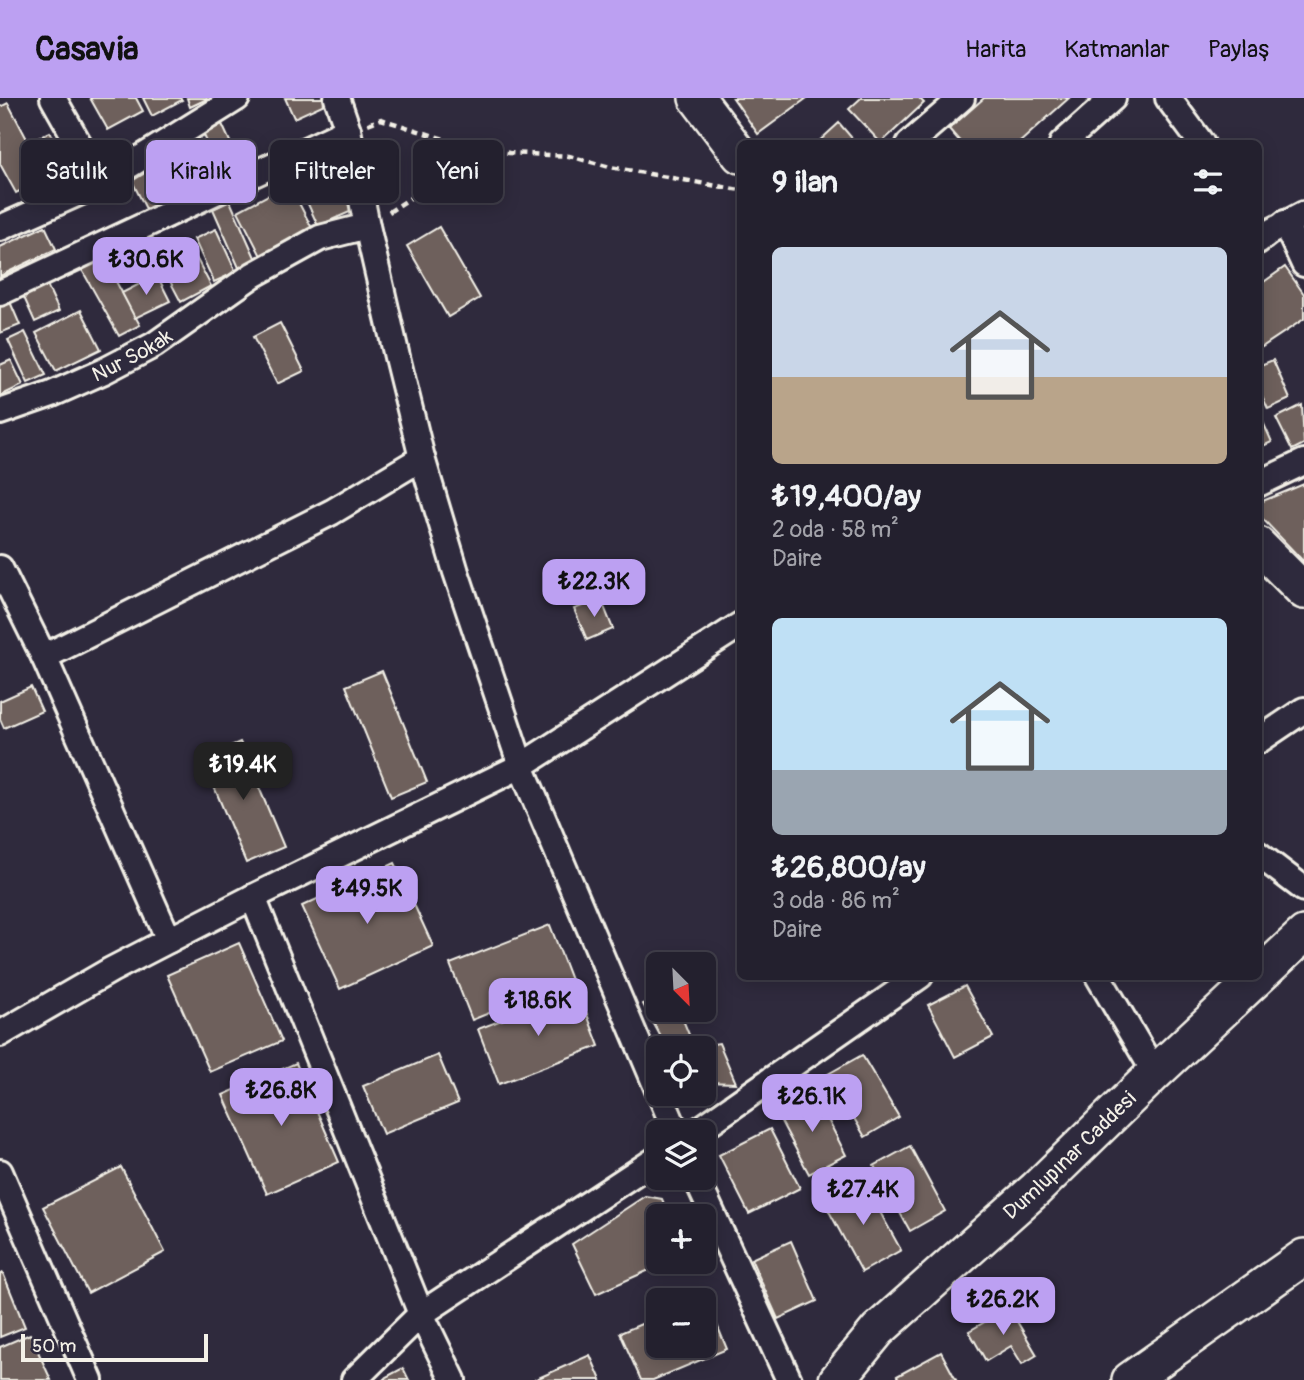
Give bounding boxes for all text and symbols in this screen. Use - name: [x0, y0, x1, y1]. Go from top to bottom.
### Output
- text: Casavia: [35, 29, 139, 70]
- text: Harita: [965, 35, 1026, 64]
- text: Katmanlar: [1064, 35, 1170, 64]
- text: Paylaş: [1208, 35, 1269, 64]
- chip: Satılık: [21, 140, 132, 203]
- chip: Kiralık: [146, 140, 256, 203]
- chip: Filtreler: [270, 140, 399, 203]
- chip: Yeni: [413, 140, 503, 203]
- icon: filters: [1189, 163, 1227, 201]
- text: 9 ilan: [772, 164, 838, 201]
- pin: ₺30.6K: [89, 238, 203, 297]
- text: ₺30.6K: [109, 245, 183, 274]
- icon: home: [937, 292, 1063, 418]
- street label: Nur Sokak: [88, 323, 178, 389]
- text: ₺19,400/ay: [772, 478, 921, 515]
- text: 2 oda · 58 m²: [772, 515, 899, 544]
- text: Daire: [772, 544, 821, 573]
- pin: ₺22.3K: [537, 560, 651, 619]
- text: ₺22.3K: [558, 567, 630, 596]
- icon: home: [937, 663, 1063, 789]
- pin: ₺19.4K: [186, 742, 300, 802]
- text: ₺19.4K: [210, 750, 276, 779]
- text: ₺26,800/ay: [772, 849, 925, 886]
- pin: ₺49.5K: [310, 866, 424, 926]
- text: ₺49.5K: [332, 874, 402, 903]
- text: 3 oda · 86 m²: [772, 886, 900, 915]
- text: Daire: [772, 915, 821, 944]
- north arrow: [646, 952, 716, 1022]
- map controls: [646, 952, 716, 1358]
- pin: ₺18.6K: [481, 978, 595, 1038]
- text: ₺18.6K: [505, 986, 571, 1015]
- button: locate: [646, 1036, 716, 1106]
- pin: ₺26.8K: [224, 1068, 338, 1128]
- pin: ₺26.1K: [755, 1074, 869, 1134]
- text: ₺26.8K: [246, 1076, 316, 1105]
- text: ₺26.1K: [778, 1082, 846, 1111]
- street label: Dumlupınar Caddesi: [998, 1086, 1142, 1226]
- button: layers: [646, 1120, 716, 1190]
- pin: ₺27.4K: [806, 1168, 920, 1227]
- text: ₺27.4K: [827, 1175, 899, 1204]
- button: +: [646, 1204, 716, 1274]
- pin: ₺26.2K: [946, 1278, 1060, 1337]
- text: ₺26.2K: [967, 1285, 1039, 1314]
- button: −: [646, 1288, 716, 1358]
- scale bar: [21, 1331, 208, 1363]
- text: 50 m: [32, 1334, 76, 1358]

